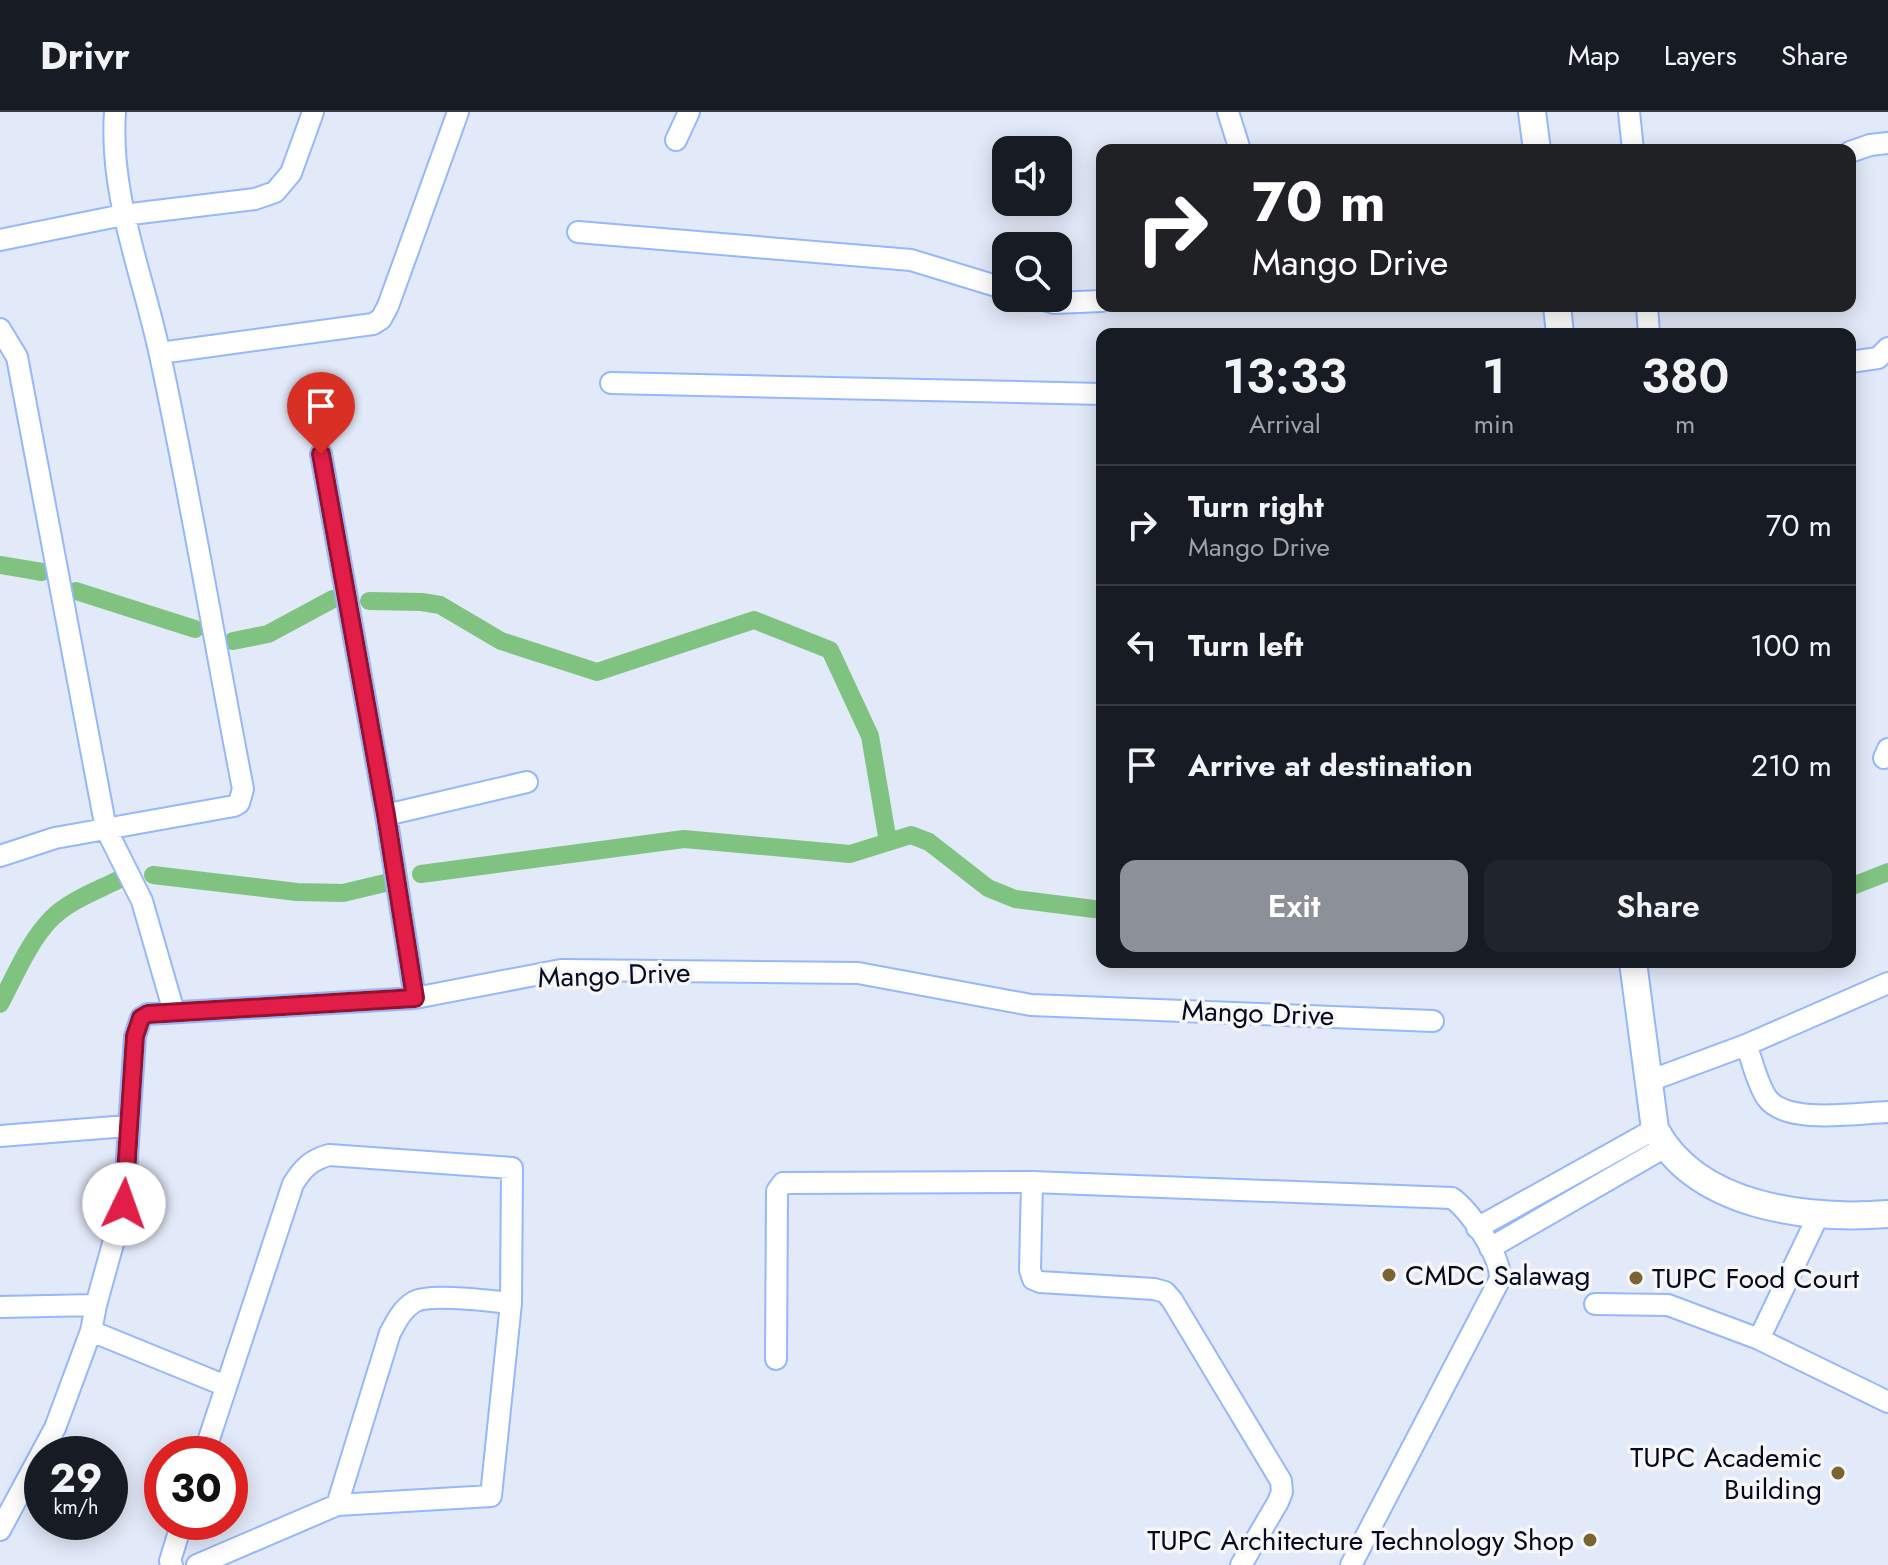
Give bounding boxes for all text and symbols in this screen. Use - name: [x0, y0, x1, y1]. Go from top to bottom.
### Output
- text: Drivr: [40, 28, 130, 83]
- text: Map: [1568, 35, 1620, 76]
- text: Layers: [1664, 35, 1737, 76]
- text: Share: [1781, 35, 1848, 76]
- map controls: [992, 136, 1072, 312]
- button: sound: [992, 136, 1072, 216]
- text: 70 m: [1252, 161, 1386, 242]
- icon: right: [1120, 176, 1224, 280]
- button: search: [992, 232, 1072, 312]
- text: Mango Drive: [1252, 236, 1448, 288]
- text: 13:33: [1223, 342, 1347, 411]
- text: 1: [1482, 342, 1506, 411]
- text: 380: [1641, 342, 1729, 411]
- pin: [287, 372, 355, 454]
- icon: arrive: [299, 384, 343, 428]
- text: Arrival: [1249, 405, 1321, 443]
- text: min: [1474, 405, 1514, 443]
- text: m: [1675, 405, 1695, 443]
- text: Turn right: [1188, 485, 1324, 528]
- icon: right: [1120, 503, 1164, 547]
- text: 70 m: [1766, 504, 1832, 547]
- text: Mango Drive: [1188, 528, 1330, 566]
- icon: left: [1120, 623, 1164, 667]
- text: Turn left: [1188, 624, 1303, 667]
- text: 100 m: [1750, 624, 1832, 667]
- icon: arrive: [1120, 743, 1164, 787]
- text: Arrive at destination: [1188, 744, 1473, 787]
- text: 210 m: [1751, 744, 1832, 787]
- button: Exit: [1120, 860, 1468, 952]
- button: Share: [1484, 860, 1832, 952]
- street label: Mango Drive: [537, 952, 691, 998]
- street label: Mango Drive: [1181, 990, 1335, 1036]
- position arrow: [82, 1162, 166, 1246]
- place label: CMDC Salawag: [1405, 1255, 1591, 1296]
- place label: TUPC Food Court: [1652, 1258, 1859, 1299]
- marker: CMDC Salawag: [1380, 1266, 1398, 1284]
- marker: TUPC Food Court: [1627, 1269, 1645, 1287]
- speed limit sign: 30: [144, 1436, 248, 1540]
- place label: TUPC Academic Building: [1630, 1437, 1822, 1510]
- text: 29: [50, 1449, 103, 1507]
- marker: TUPC Academic Building: [1829, 1464, 1847, 1482]
- text: km/h: [53, 1493, 99, 1522]
- place label: TUPC Architecture Technology Shop: [1147, 1520, 1574, 1561]
- marker: TUPC Architecture Technology Shop: [1581, 1531, 1599, 1549]

